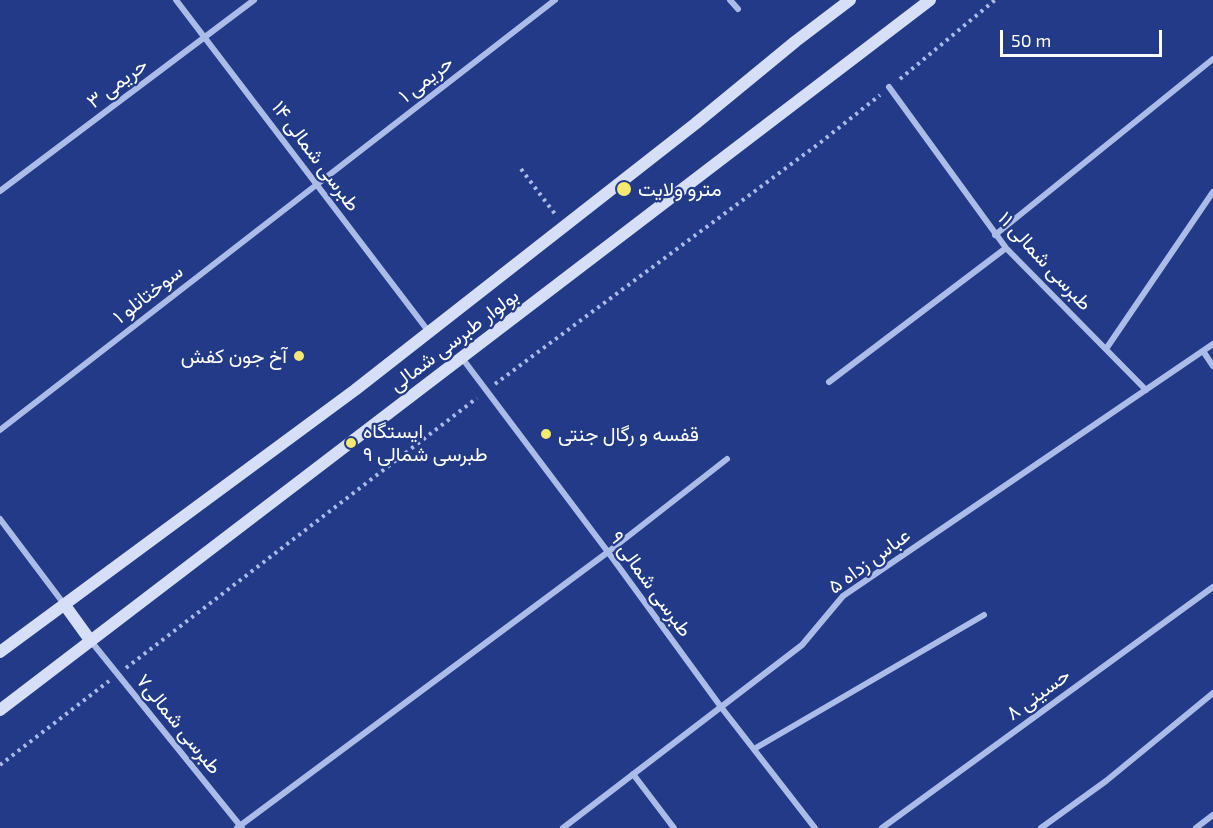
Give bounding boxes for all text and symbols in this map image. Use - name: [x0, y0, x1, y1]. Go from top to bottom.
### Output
- scale bar: [1003, 18, 1165, 56]
- text: 50 m: [1011, 29, 1051, 51]
- street label: حریمی ۱: [394, 50, 458, 108]
- street label: حریمی ۳: [82, 52, 152, 114]
- street label: طبرسی شمالی ۱۴: [267, 96, 365, 216]
- place label: مترو ولایت: [638, 177, 722, 201]
- marker: مترو ولایت: [615, 180, 633, 198]
- street label: طبرسی شمالی ۱۱: [993, 207, 1097, 315]
- street label: سوختانلو ۱: [108, 259, 188, 329]
- street label: بولوار طبرسی شمالی: [385, 283, 523, 397]
- place label: آخ جون کفش: [181, 344, 287, 368]
- marker: آخ جون کفش: [292, 349, 306, 363]
- place label: ایستگاه طبرسی شمالی ۹: [363, 419, 488, 466]
- place label: قفسه و رگال جنتی: [558, 422, 699, 446]
- marker: قفسه و رگال جنتی: [539, 427, 553, 441]
- marker: ایستگاه طبرسی شمالی ۹: [344, 436, 358, 450]
- street label: عباس زداه ۵: [823, 523, 915, 599]
- street label: طبرسی شمالی ۹: [605, 527, 697, 641]
- street label: حسینی ۸: [1001, 663, 1075, 725]
- street label: طبرسی شمالی۷: [131, 669, 227, 779]

